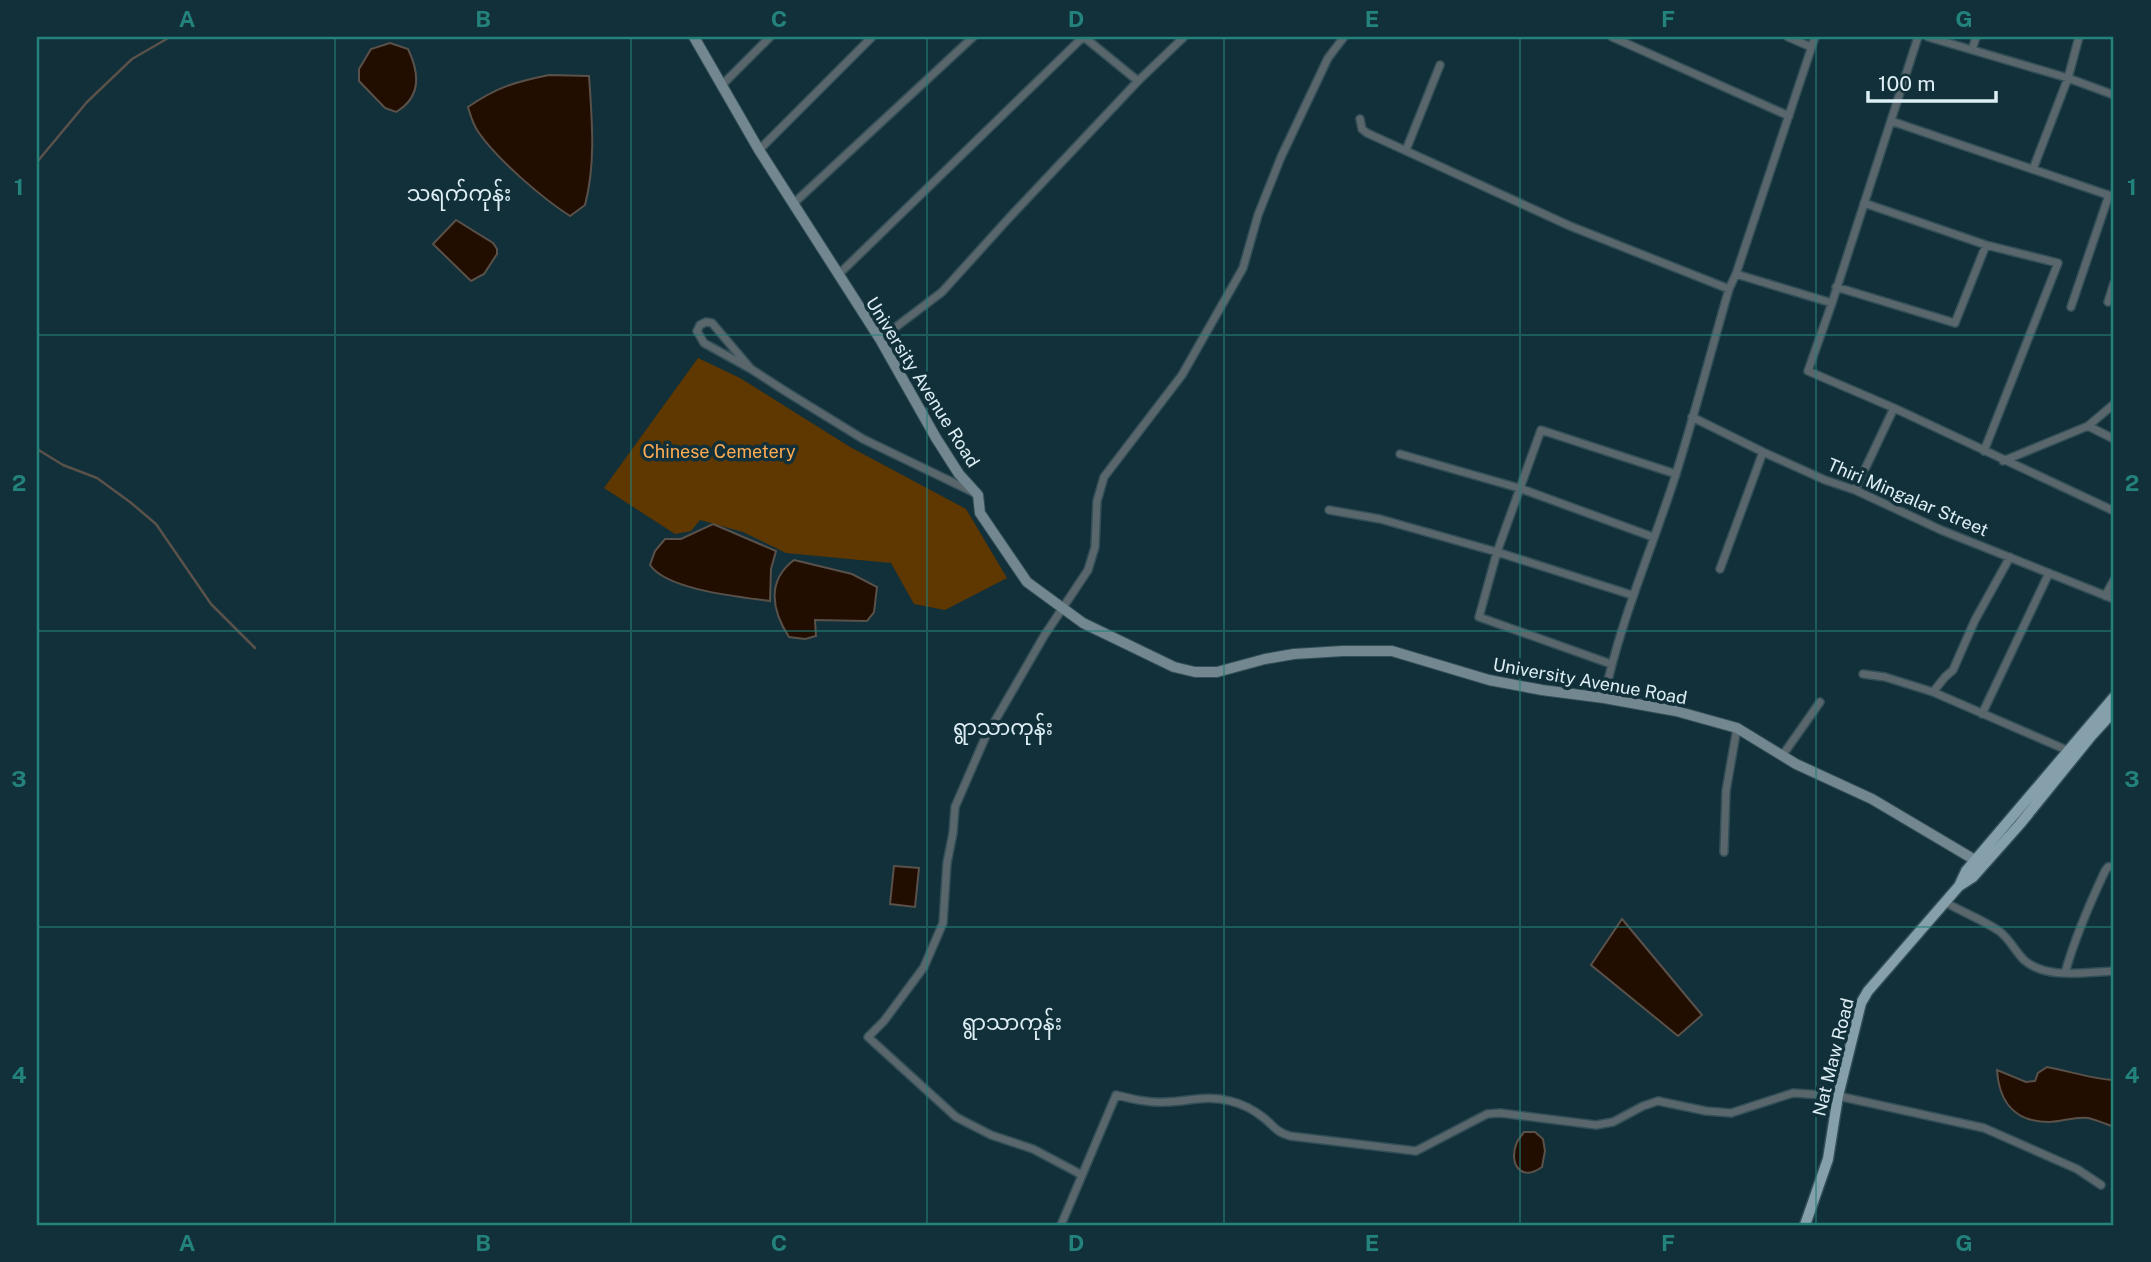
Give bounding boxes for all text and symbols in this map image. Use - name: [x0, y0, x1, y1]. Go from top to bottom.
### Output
- text: A: [179, 5, 196, 32]
- text: B: [475, 5, 491, 32]
- text: C: [771, 5, 787, 32]
- text: D: [1068, 5, 1084, 32]
- text: E: [1365, 5, 1379, 32]
- text: F: [1661, 5, 1675, 32]
- text: G: [1955, 5, 1973, 32]
- scale bar: [1868, 60, 1995, 104]
- text: 100 m: [1878, 71, 1935, 96]
- text: 1: [14, 173, 24, 200]
- text: 1: [2127, 173, 2137, 200]
- district label: သရက်ကုန်း: [407, 178, 511, 211]
- street label: University Avenue Road: [862, 293, 984, 471]
- park label: Chinese Cemetery: [642, 441, 796, 462]
- street label: Thiri Mingalar Street: [1824, 454, 1992, 540]
- text: 2: [12, 469, 26, 496]
- text: 2: [2125, 469, 2139, 496]
- street label: University Avenue Road: [1491, 654, 1689, 708]
- district label: ရွာသာကုန်း: [953, 712, 1053, 745]
- text: 3: [11, 765, 27, 792]
- text: 3: [2124, 765, 2140, 792]
- street label: Nat Maw Road: [1808, 996, 1858, 1118]
- district label: ရွာသာကုန်း: [962, 1007, 1062, 1040]
- text: 4: [11, 1061, 27, 1088]
- text: 4: [2124, 1061, 2140, 1088]
- text: A: [179, 1229, 196, 1256]
- text: B: [475, 1229, 491, 1256]
- text: C: [771, 1229, 787, 1256]
- text: D: [1068, 1229, 1084, 1256]
- text: E: [1365, 1229, 1379, 1256]
- text: F: [1661, 1229, 1675, 1256]
- text: G: [1955, 1229, 1973, 1256]

